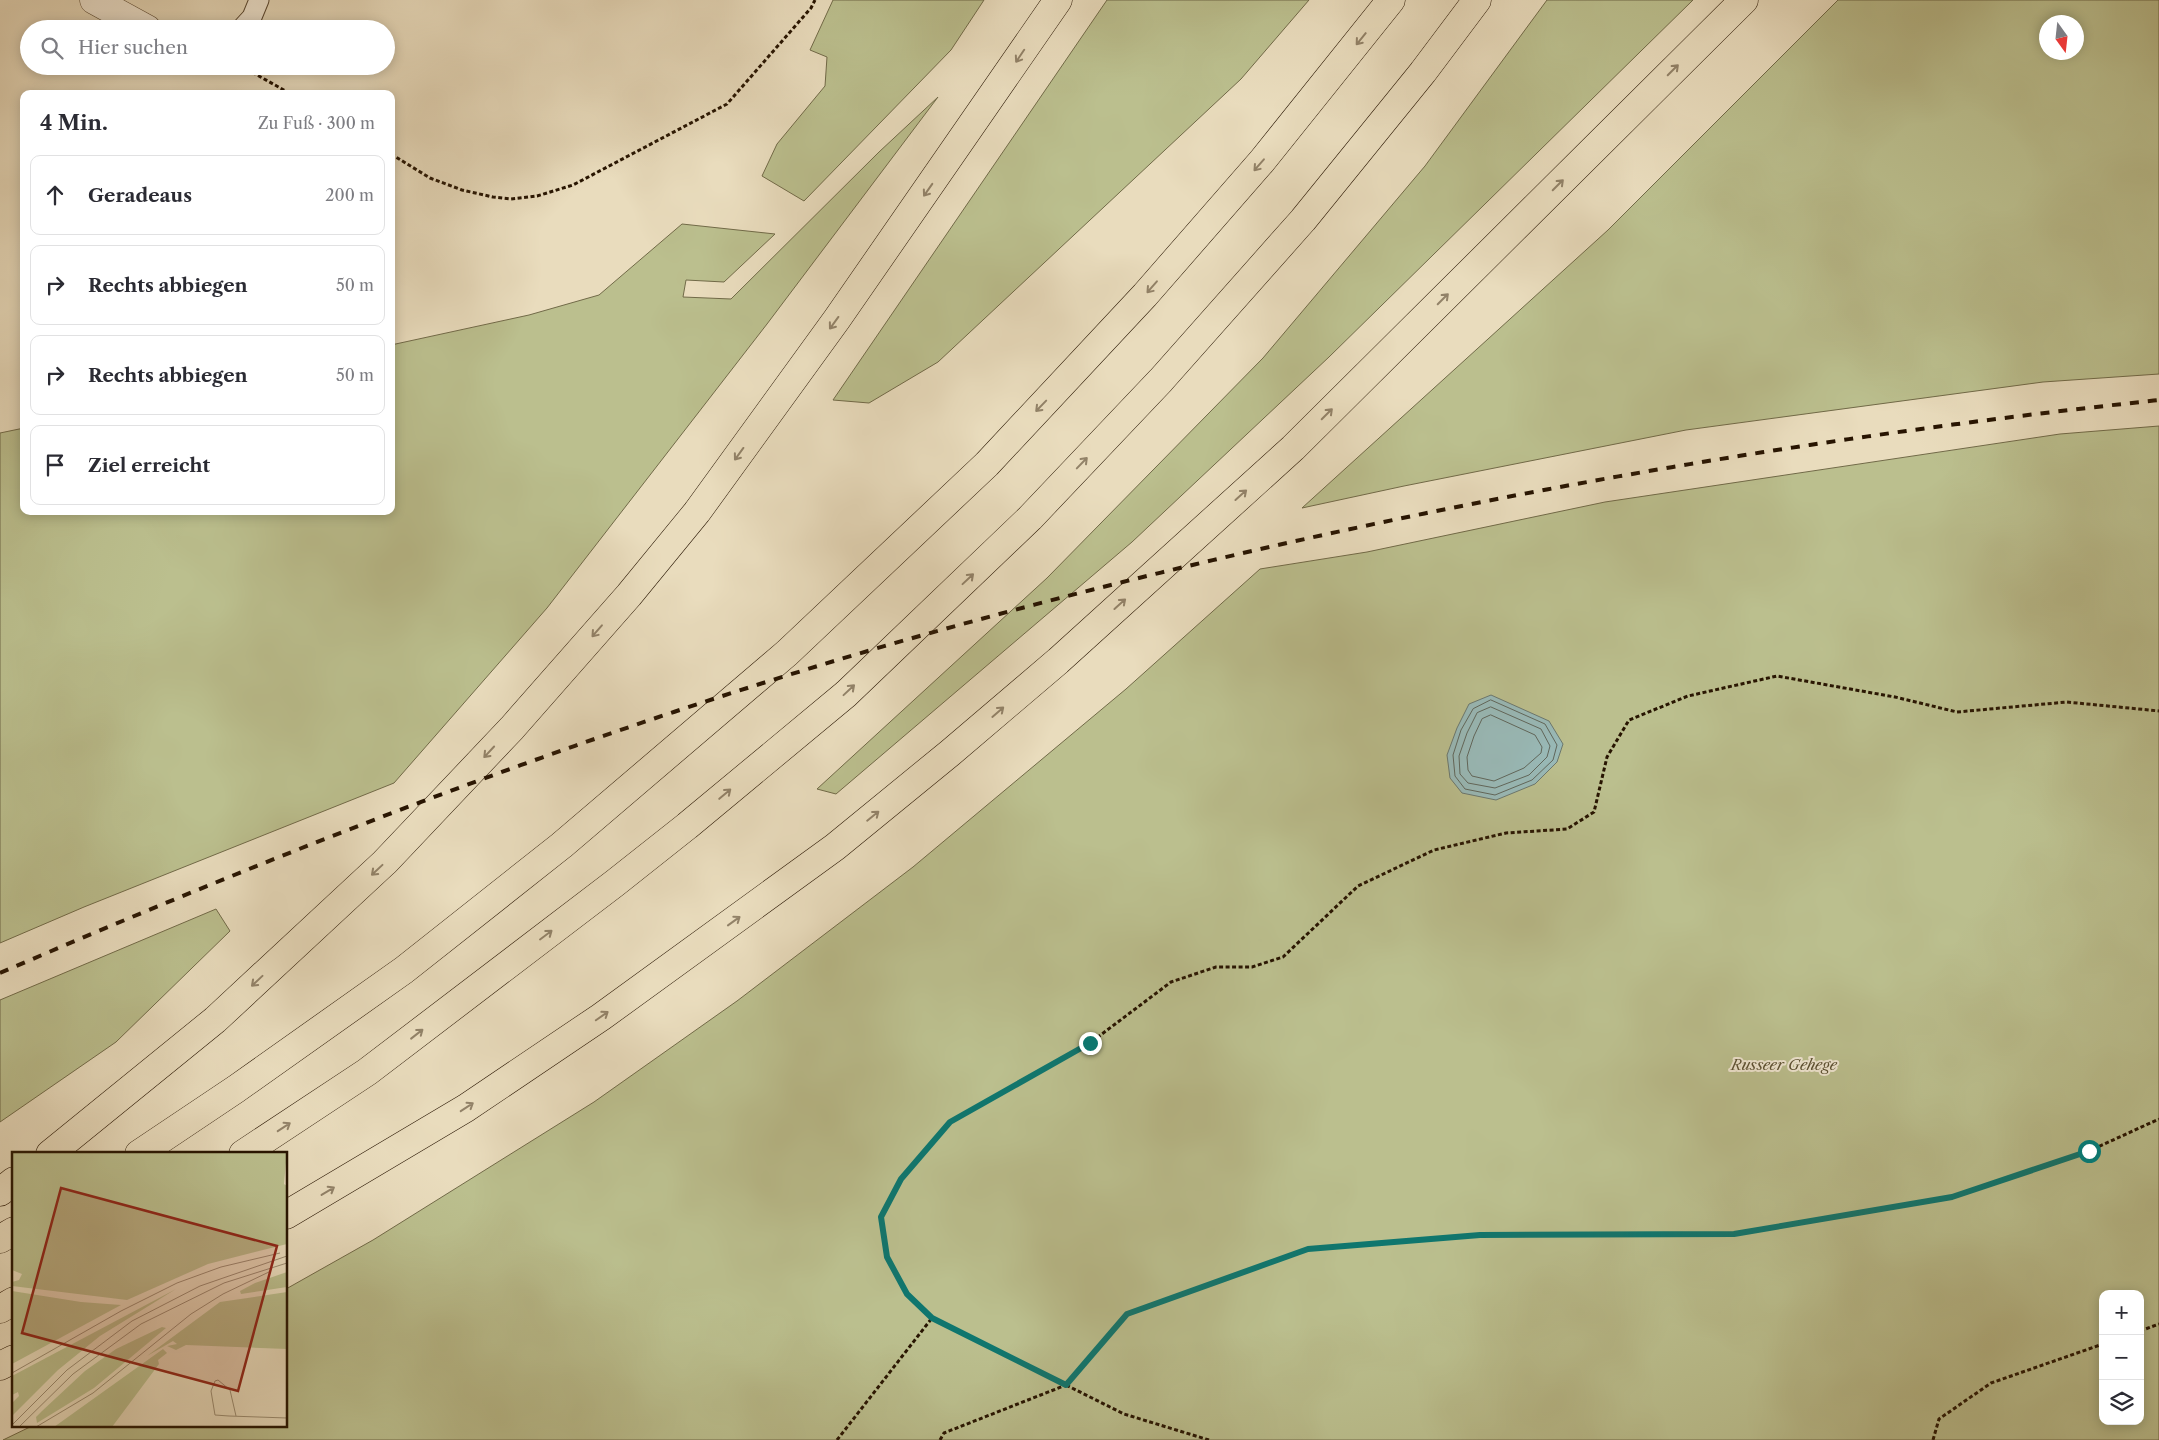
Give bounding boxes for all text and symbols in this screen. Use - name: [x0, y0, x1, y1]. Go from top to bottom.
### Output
- north arrow: [2039, 15, 2084, 60]
- search box: [20, 20, 395, 75]
- one-way arrow: [1356, 32, 1367, 45]
- icon: search: [38, 34, 66, 62]
- text: Hier suchen: [78, 36, 188, 59]
- one-way arrow: [1015, 49, 1025, 63]
- one-way arrow: [1667, 64, 1679, 77]
- text: 4 Min.: [40, 110, 108, 135]
- text: Zu Fuß · 300 m: [258, 113, 375, 133]
- one-way arrow: [1253, 158, 1265, 171]
- one-way arrow: [1552, 179, 1564, 191]
- icon: ahead: [41, 181, 69, 209]
- one-way arrow: [923, 183, 933, 197]
- text: Geradeaus: [88, 184, 192, 207]
- text: 200 m: [325, 185, 374, 205]
- icon: right: [41, 271, 69, 299]
- text: Rechts abbiegen: [88, 274, 248, 297]
- text: 50 m: [336, 275, 374, 295]
- one-way arrow: [1146, 281, 1158, 294]
- one-way arrow: [1436, 294, 1448, 306]
- one-way arrow: [829, 316, 839, 330]
- icon: right: [41, 361, 69, 389]
- text: Rechts abbiegen: [88, 364, 248, 387]
- text: 50 m: [336, 365, 374, 385]
- one-way arrow: [1035, 400, 1047, 412]
- one-way arrow: [1321, 408, 1333, 420]
- one-way arrow: [733, 447, 744, 460]
- icon: arrive: [41, 451, 69, 479]
- text: Ziel erreicht: [88, 454, 210, 477]
- one-way arrow: [1076, 457, 1088, 470]
- one-way arrow: [1234, 489, 1247, 501]
- one-way arrow: [961, 573, 974, 585]
- one-way arrow: [1114, 598, 1127, 610]
- one-way arrow: [591, 625, 603, 638]
- one-way arrow: [843, 684, 856, 696]
- one-way arrow: [991, 706, 1004, 717]
- one-way arrow: [483, 746, 495, 759]
- one-way arrow: [718, 789, 731, 800]
- one-way arrow: [866, 810, 879, 821]
- one-way arrow: [370, 864, 383, 876]
- one-way arrow: [727, 915, 740, 926]
- one-way arrow: [539, 930, 553, 940]
- one-way arrow: [251, 975, 264, 987]
- one-way arrow: [595, 1011, 609, 1021]
- one-way arrow: [410, 1028, 423, 1039]
- route end: [1079, 1032, 1102, 1055]
- park label: Russeer Gehege: [1730, 1055, 1838, 1074]
- one-way arrow: [460, 1101, 474, 1111]
- one-way arrow: [277, 1122, 291, 1132]
- route start: [2078, 1140, 2101, 1163]
- inset map: [12, 1152, 288, 1428]
- one-way arrow: [321, 1185, 335, 1195]
- map controls: [2099, 1290, 2144, 1425]
- button: +: [2099, 1290, 2144, 1335]
- button: −: [2099, 1335, 2144, 1380]
- button: layers: [2099, 1380, 2144, 1425]

